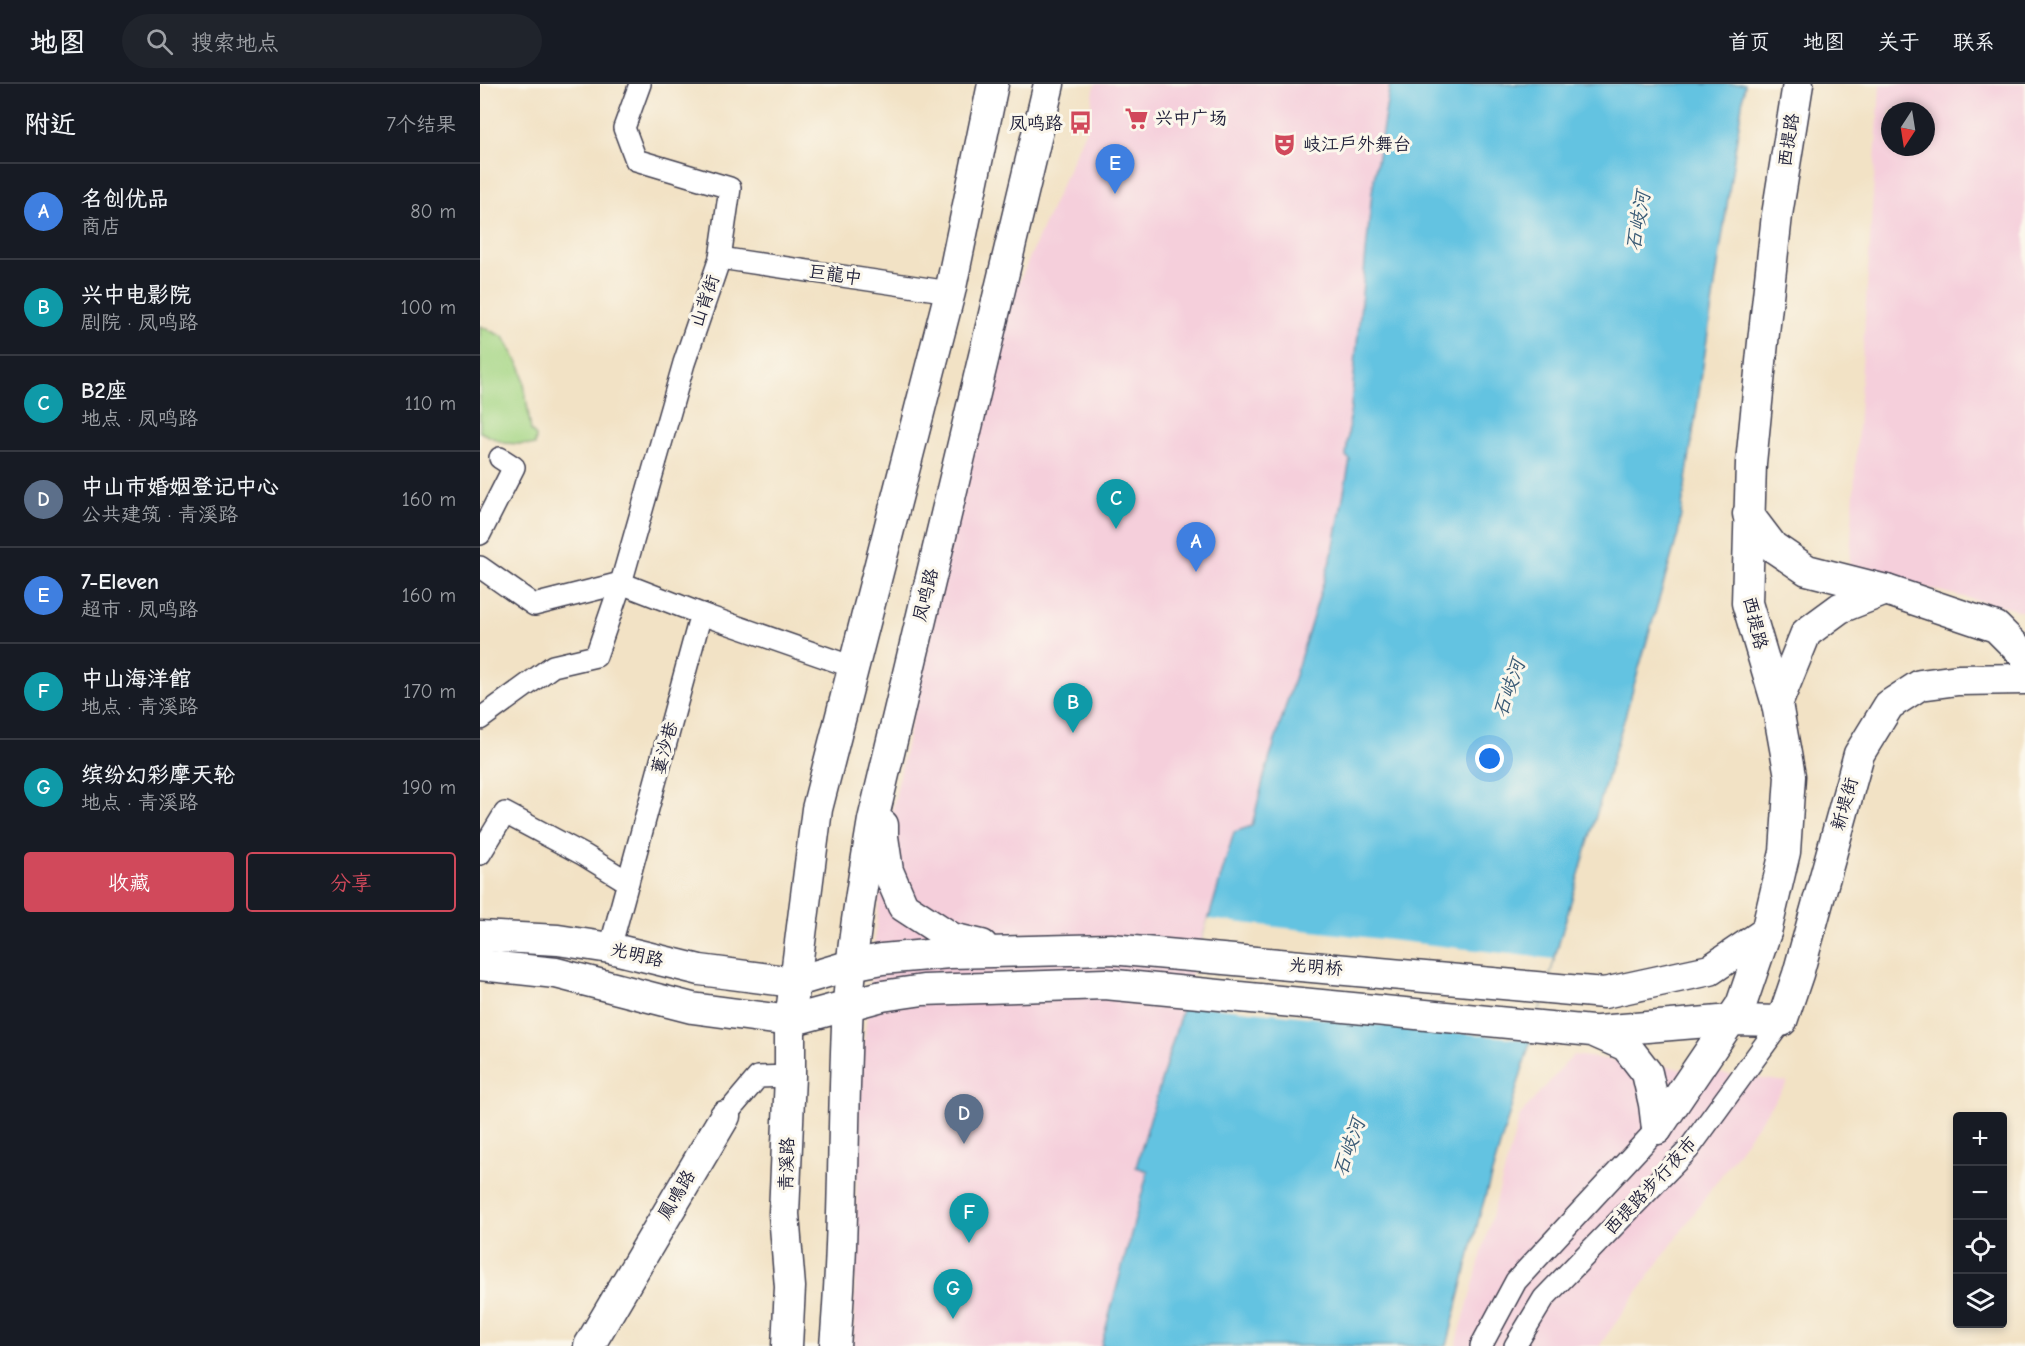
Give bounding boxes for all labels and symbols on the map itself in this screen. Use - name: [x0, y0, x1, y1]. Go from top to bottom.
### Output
- north arrow: [1881, 102, 1935, 156]
- supermarket icon: 兴中广场: [1124, 105, 1150, 131]
- place label: 兴中广场: [1155, 108, 1227, 129]
- bus stop icon: 凤鸣路: [1068, 110, 1094, 136]
- street label: 西提路: [1774, 112, 1804, 168]
- place label: 凤鸣路: [1009, 113, 1063, 134]
- theatre icon: 岐江户外舞台: [1272, 131, 1298, 157]
- place label: 岐江户外舞台: [1303, 134, 1411, 155]
- pin: E: [1096, 144, 1134, 194]
- water label: 石岐河: [1621, 187, 1655, 253]
- street label: 巨龍中: [807, 261, 863, 289]
- street label: 山背街: [686, 272, 724, 330]
- pin: C: [1096, 480, 1136, 529]
- pin: A: [1176, 522, 1216, 572]
- street label: 凤鸣路: [909, 566, 943, 624]
- street label: 西提路: [1739, 594, 1771, 652]
- water label: 石岐河: [1488, 653, 1531, 720]
- pin: B: [1054, 684, 1092, 733]
- street label: 蔞沙巷: [648, 719, 682, 777]
- your location: [1475, 744, 1504, 773]
- street label: 新堤街: [1827, 775, 1863, 833]
- street label: 光明路: [608, 939, 666, 971]
- street label: 光明桥: [1288, 954, 1344, 980]
- pin: D: [944, 1094, 984, 1144]
- water label: 石岐河: [1328, 1112, 1371, 1179]
- street label: 西提路步行夜市: [1600, 1133, 1702, 1239]
- street label: 青溪路: [776, 1137, 798, 1191]
- street label: 鳳鳴路: [654, 1166, 700, 1224]
- pin: F: [950, 1194, 988, 1243]
- pin: G: [934, 1270, 972, 1319]

